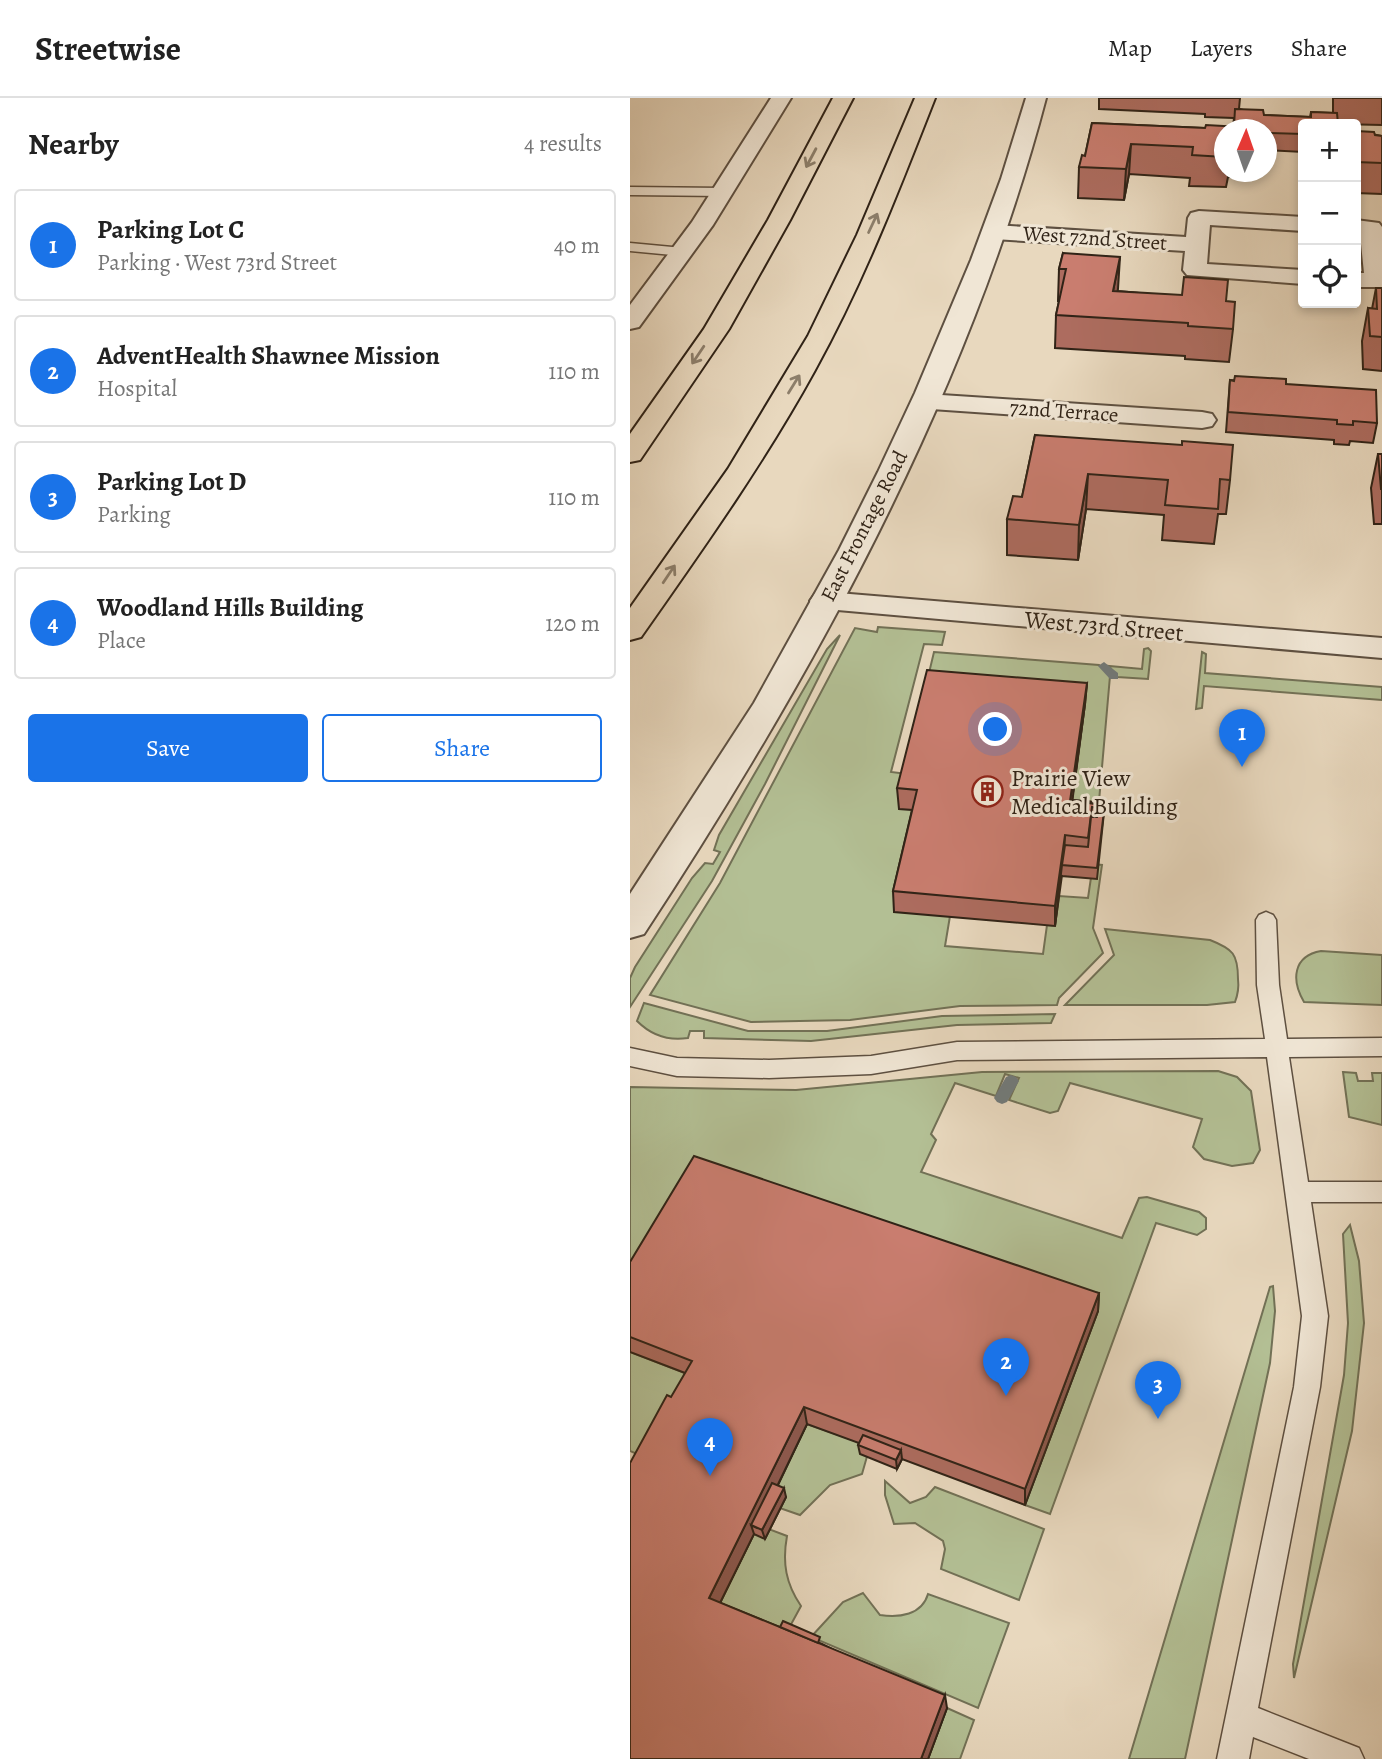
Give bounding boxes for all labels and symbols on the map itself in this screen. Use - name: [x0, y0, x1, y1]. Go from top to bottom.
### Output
- north arrow: [1214, 119, 1277, 182]
- one-way arrow: [804, 148, 818, 168]
- one-way arrow: [867, 213, 880, 234]
- street label: West 72nd Street: [1021, 219, 1168, 257]
- one-way arrow: [691, 345, 705, 364]
- one-way arrow: [787, 374, 801, 394]
- street label: 72nd Terrace: [1009, 393, 1119, 429]
- street label: East Frontage Road: [814, 445, 914, 606]
- one-way arrow: [662, 565, 676, 584]
- street label: West 73rd Street: [1022, 603, 1185, 649]
- pin: 1: [1219, 709, 1265, 767]
- your location: [978, 712, 1012, 746]
- place label: Prairie View Medical Building: [1011, 762, 1178, 822]
- building icon: Prairie View Medical Building: [971, 775, 1005, 809]
- pin: 2: [983, 1338, 1029, 1396]
- pin: 3: [1135, 1361, 1181, 1419]
- pin: 4: [687, 1418, 733, 1476]

